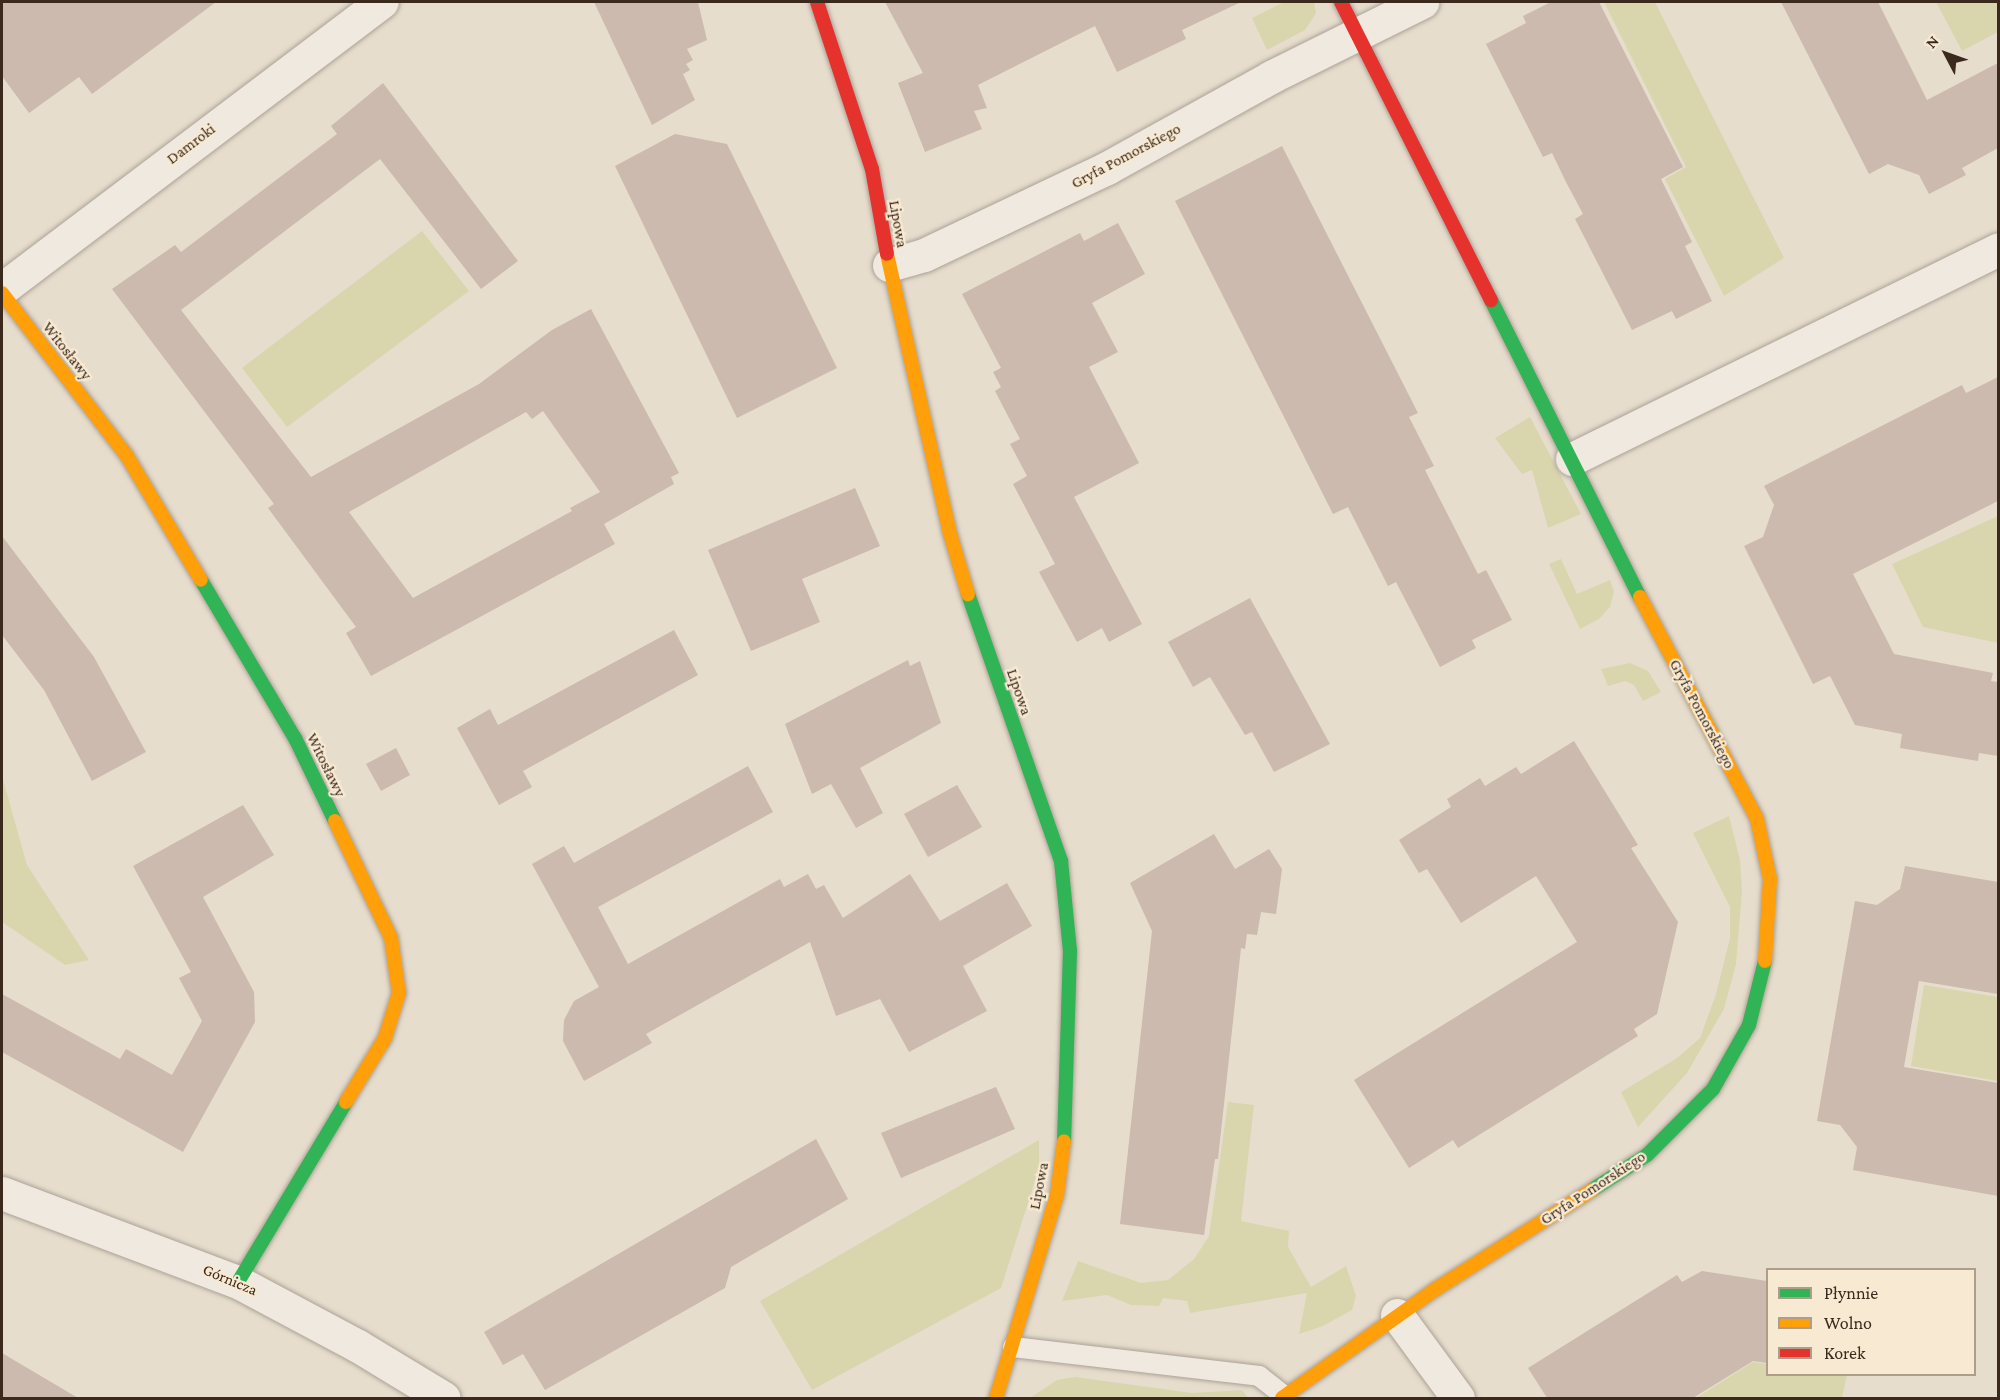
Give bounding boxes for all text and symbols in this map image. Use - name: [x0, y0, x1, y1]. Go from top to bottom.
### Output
- north arrow: [1916, 24, 1976, 84]
- text: N: [1922, 32, 1942, 52]
- street label: Damroki: [163, 119, 219, 169]
- street label: Gryfa Pomorskiego: [1068, 119, 1184, 193]
- street label: Lipowa: [884, 199, 912, 249]
- street label: Witosławy: [38, 318, 96, 384]
- street label: Gryfa Pomorskiego: [1665, 656, 1739, 772]
- street label: Lipowa: [1002, 666, 1036, 718]
- street label: Witosławy: [302, 730, 350, 800]
- street label: Gryfa Pomorskiego: [1537, 1147, 1649, 1229]
- street label: Lipowa: [1025, 1161, 1053, 1211]
- street label: Górnicza: [200, 1260, 260, 1300]
- legend: [1766, 1268, 1976, 1376]
- text: Płynnie: [1824, 1283, 1878, 1303]
- text: Wolno: [1824, 1313, 1872, 1333]
- text: Korek: [1824, 1343, 1866, 1363]

